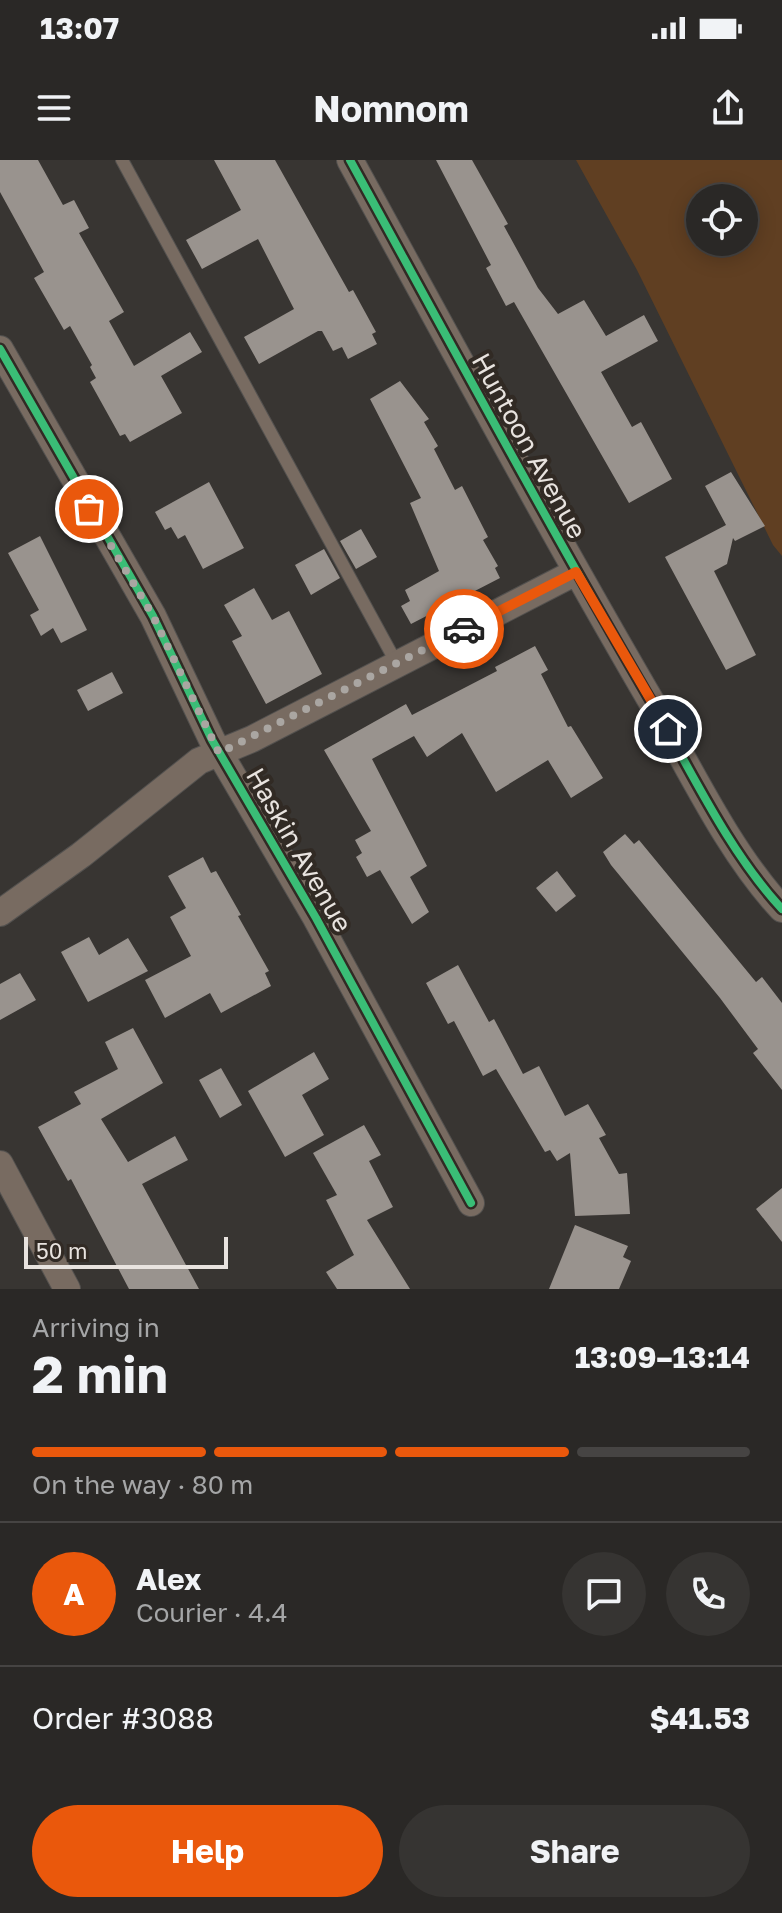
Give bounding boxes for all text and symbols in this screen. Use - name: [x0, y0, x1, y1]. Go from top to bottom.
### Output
- text: 13:07: [40, 10, 119, 46]
- icon: menu: [32, 86, 76, 130]
- icon: share: [706, 86, 750, 130]
- text: Nomnom: [313, 87, 469, 130]
- map controls: [686, 184, 758, 256]
- button: locate: [686, 184, 758, 256]
- street label: Huntoon Avenue: [466, 348, 593, 544]
- pin: [55, 475, 123, 543]
- icon: bag: [67, 487, 111, 531]
- courier: [424, 589, 504, 669]
- icon: car: [442, 607, 486, 651]
- pin: [634, 695, 702, 763]
- icon: home: [646, 707, 690, 751]
- street label: Haskin Avenue: [240, 762, 359, 937]
- scale bar: [24, 1233, 228, 1269]
- text: 50 m: [36, 1237, 87, 1264]
- text: Arriving in: [32, 1312, 160, 1343]
- text: 13:09–13:14: [575, 1339, 750, 1375]
- text: 2 min: [32, 1342, 168, 1404]
- text: On the way · 80 m: [32, 1469, 253, 1500]
- button: chat: [562, 1552, 646, 1636]
- button: phone: [666, 1552, 750, 1636]
- text: Alex: [136, 1561, 201, 1597]
- text: A: [63, 1576, 85, 1612]
- text: Courier · 4.4: [136, 1597, 288, 1628]
- text: Order #3088: [32, 1700, 214, 1736]
- text: $41.53: [650, 1700, 750, 1736]
- button: Help: [32, 1805, 383, 1897]
- button: Share: [399, 1805, 750, 1897]

